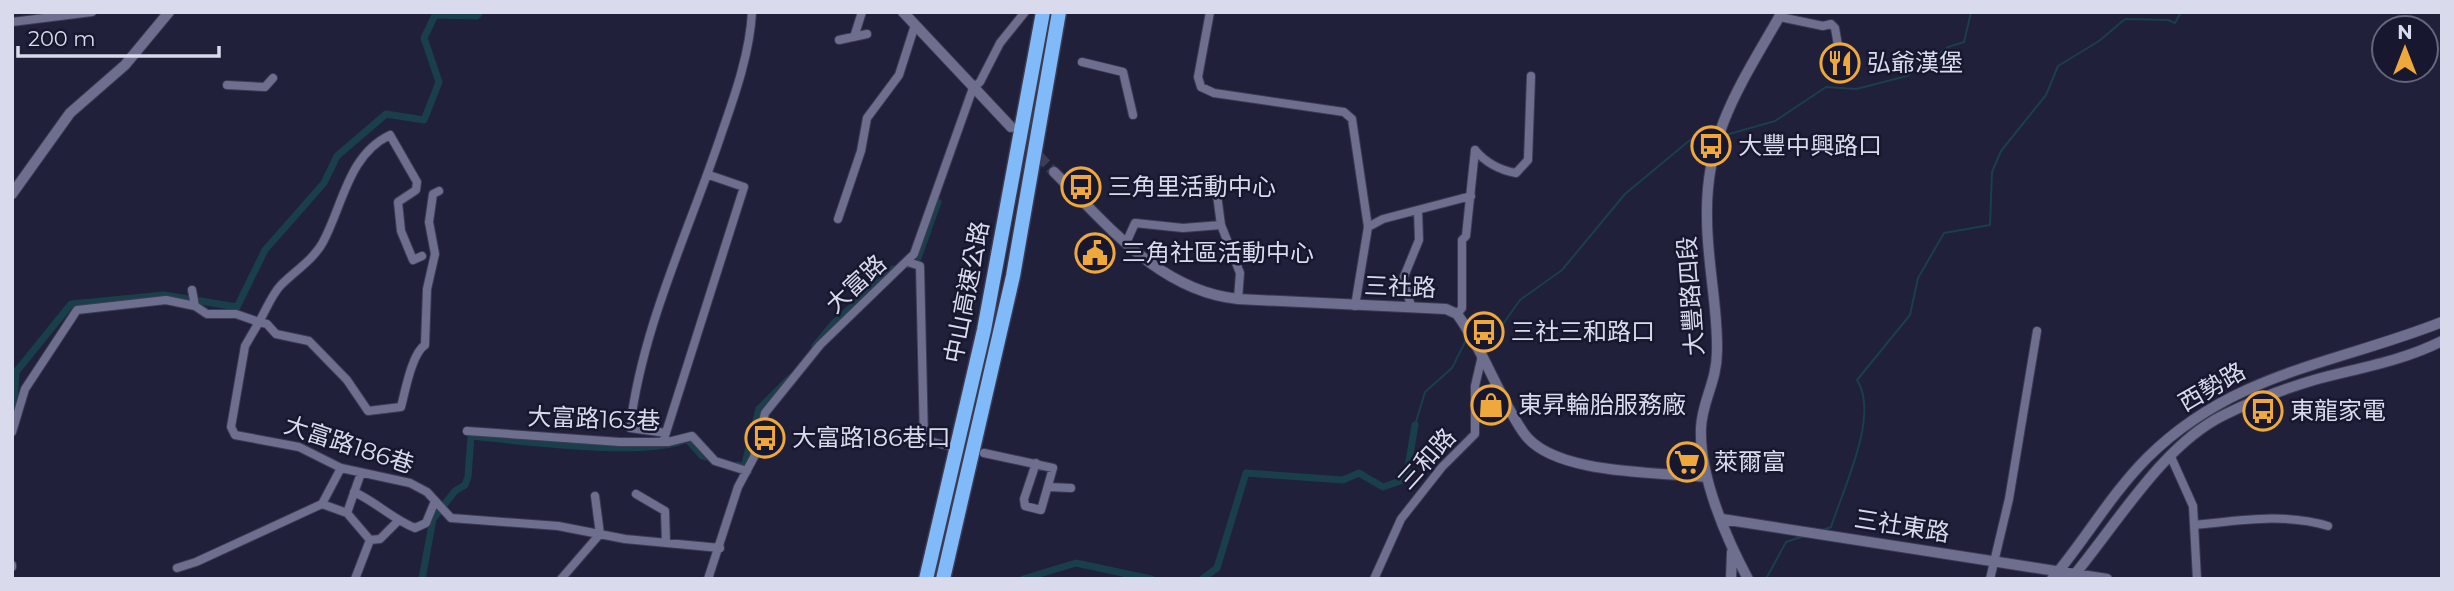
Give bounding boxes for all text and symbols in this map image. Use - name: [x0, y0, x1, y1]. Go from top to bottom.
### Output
- scale bar: [18, 14, 219, 58]
- north arrow: [2370, 14, 2440, 84]
- text: N: [2397, 21, 2413, 44]
- text: 200 m: [28, 26, 95, 51]
- restaurant icon: 弘爺漢堡: [1819, 42, 1861, 84]
- place label: 弘爺漢堡: [1867, 48, 1963, 77]
- bus stop icon: 大豐中興路口: [1690, 125, 1732, 167]
- place label: 大豐中興路口: [1738, 131, 1882, 160]
- bus stop icon: 三角里活動中心: [1060, 166, 1102, 208]
- place label: 三角里活動中心: [1108, 172, 1276, 201]
- street label: 中山高速公路: [939, 218, 994, 365]
- public building icon: 三角社區活動中心: [1074, 232, 1116, 274]
- street label: 大豐路四段: [1672, 235, 1709, 357]
- place label: 三角社區活動中心: [1122, 238, 1314, 267]
- street label: 大富路: [819, 248, 892, 319]
- street label: 三社路: [1364, 271, 1437, 302]
- bus stop icon: 三社三和路口: [1463, 311, 1505, 353]
- place label: 三社三和路口: [1511, 317, 1655, 346]
- street label: 西勢路: [2173, 356, 2250, 417]
- shop icon: 東昇輪胎服務廠: [1470, 384, 1512, 426]
- place label: 東昇輪胎服務廠: [1518, 390, 1686, 419]
- bus stop icon: 東龍家電: [2242, 390, 2284, 432]
- place label: 東龍家電: [2290, 396, 2386, 425]
- street label: 大富路163巷: [527, 402, 661, 435]
- street label: 大富路186巷: [281, 410, 418, 479]
- bus stop icon: 大富路186巷口: [744, 417, 786, 459]
- street label: 三和路: [1392, 422, 1461, 495]
- place label: 大富路186巷口: [792, 423, 951, 452]
- supermarket icon: 萊爾富: [1666, 441, 1708, 483]
- place label: 萊爾富: [1714, 447, 1786, 476]
- street label: 三社東路: [1852, 504, 1952, 547]

